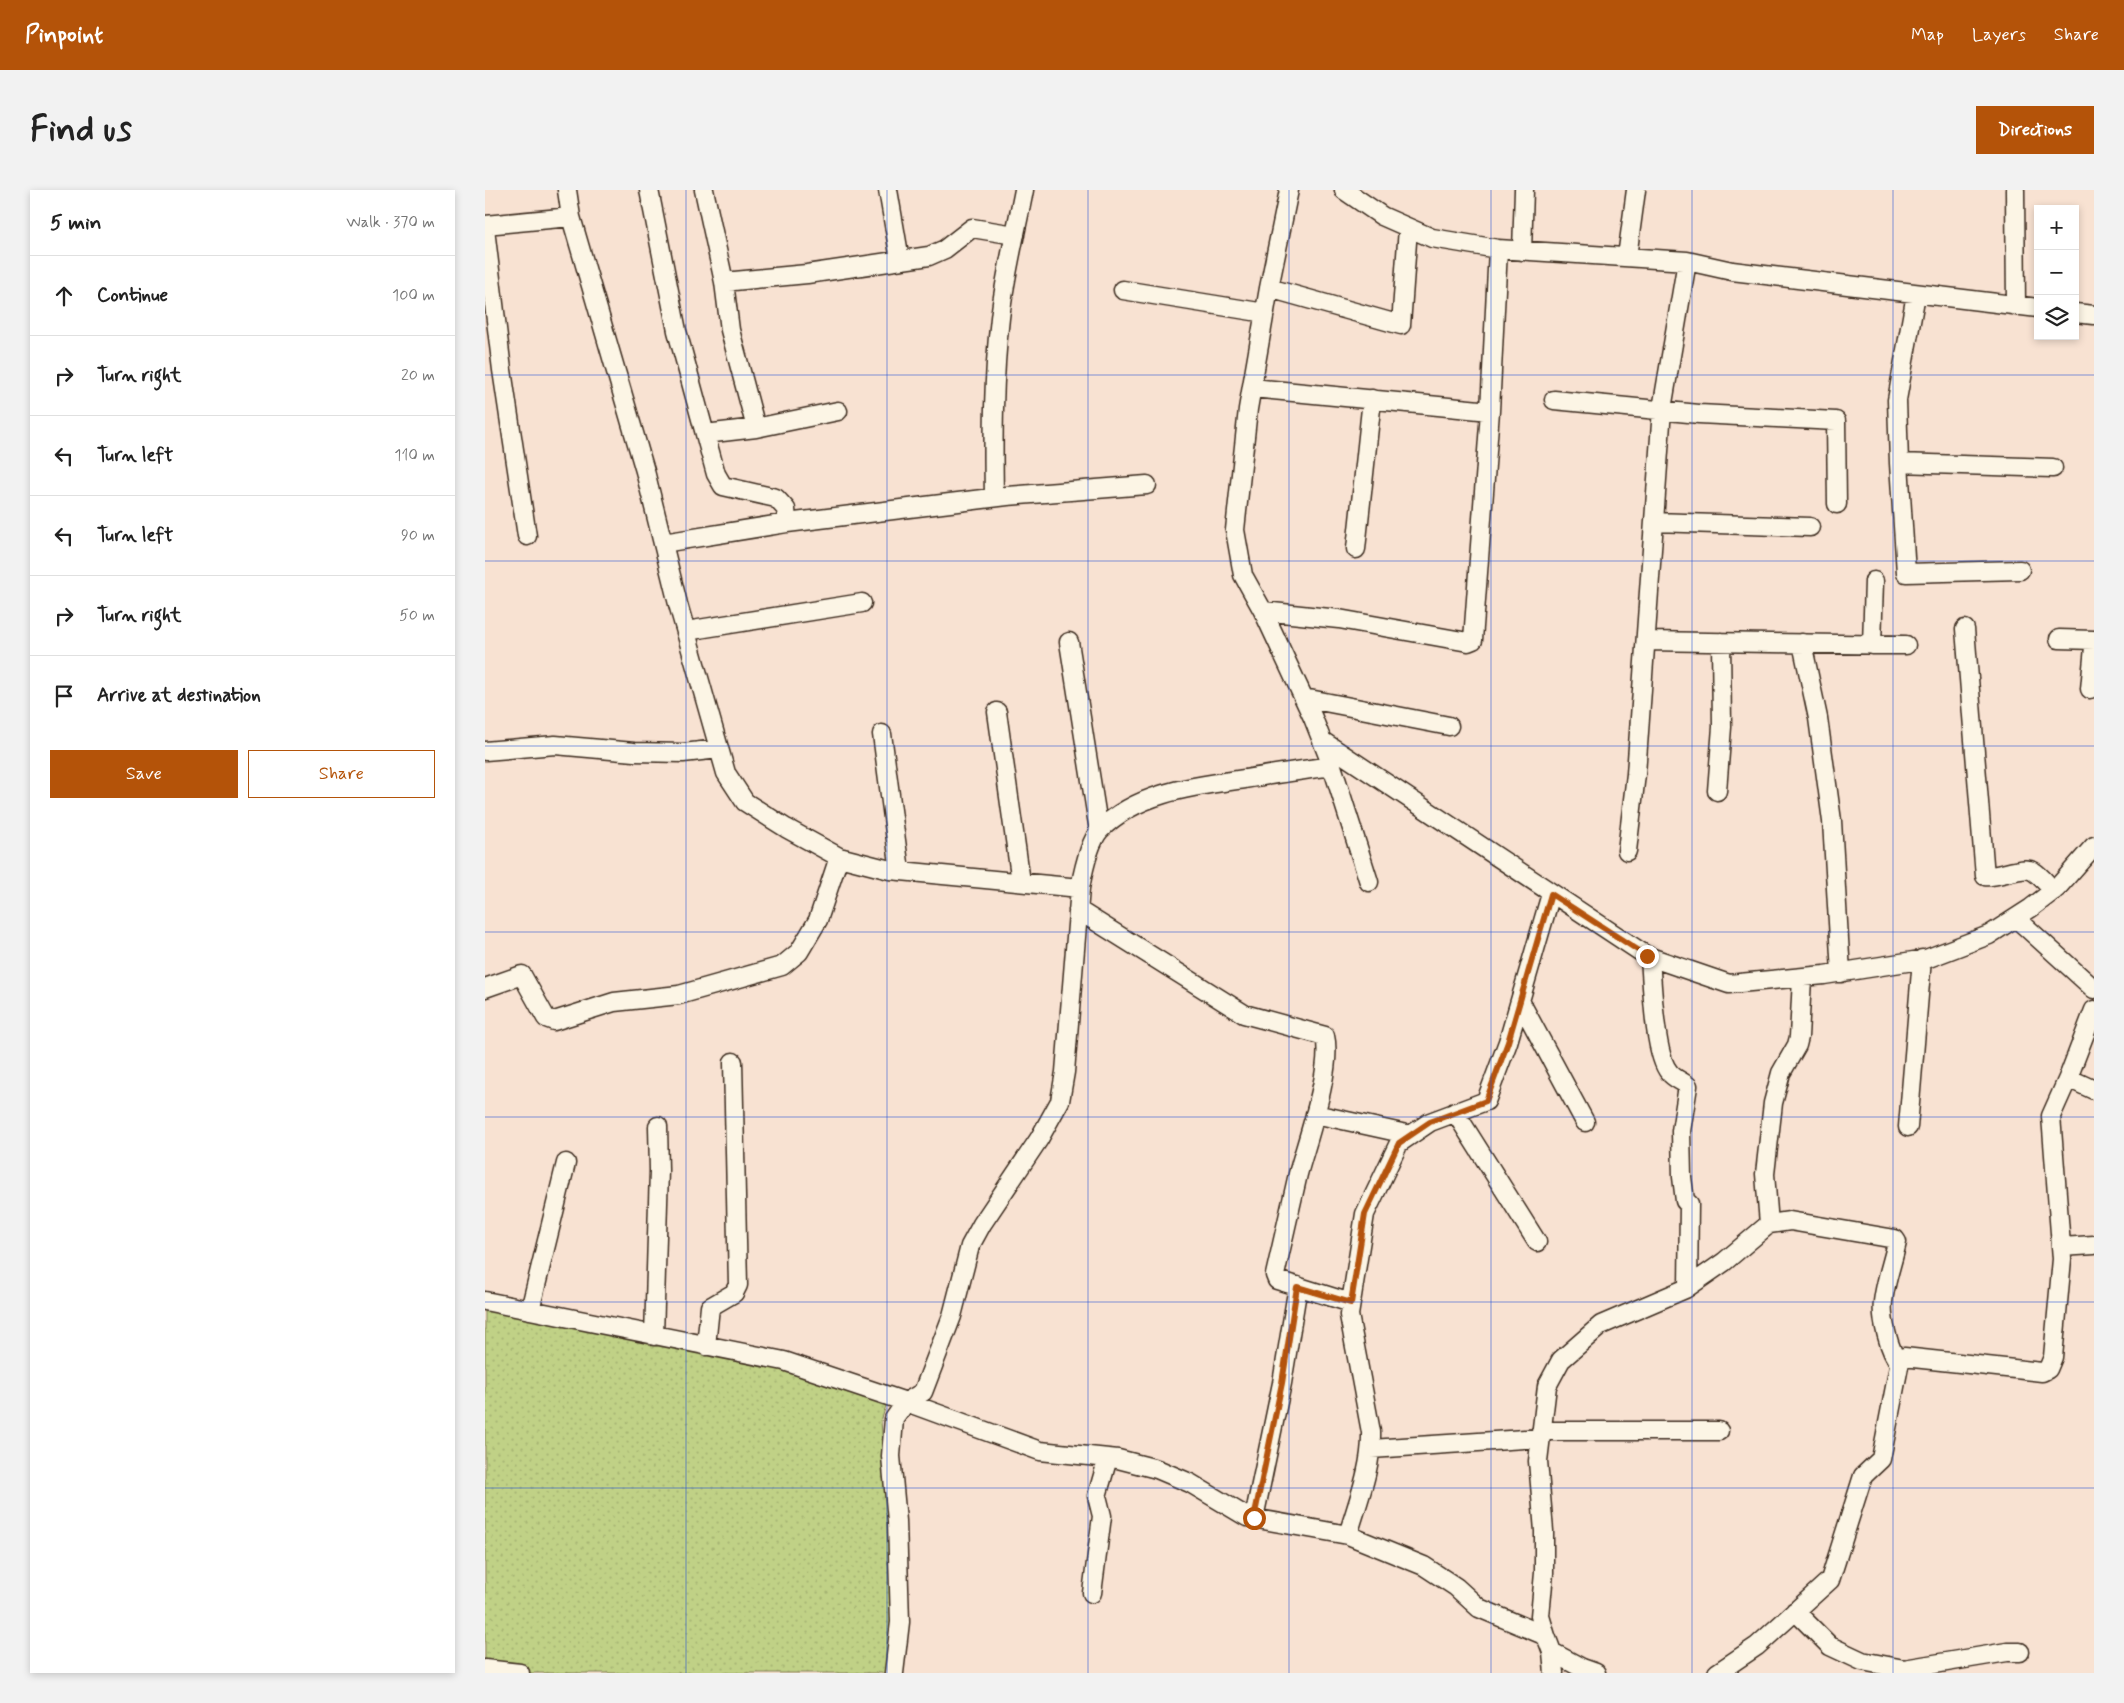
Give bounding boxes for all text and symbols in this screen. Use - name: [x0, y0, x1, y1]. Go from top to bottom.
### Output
- text: Pinpoint: [25, 20, 103, 51]
- text: Map: [1911, 23, 1944, 47]
- text: Layers: [1972, 23, 2026, 47]
- text: Share: [2054, 23, 2099, 47]
- button: Directions: [1976, 106, 2094, 154]
- text: Find us: [30, 107, 132, 153]
- map controls: [2034, 205, 2079, 340]
- button: +: [2034, 205, 2079, 250]
- text: 5 min: [50, 209, 102, 237]
- text: Walk · 370 m: [346, 212, 435, 233]
- button: −: [2034, 250, 2079, 295]
- icon: ahead: [50, 282, 78, 310]
- text: Continue: [97, 283, 168, 308]
- text: 100 m: [392, 285, 435, 306]
- button: layers: [2034, 295, 2079, 340]
- icon: right: [50, 362, 78, 390]
- text: Turn right: [97, 363, 181, 388]
- text: 20 m: [401, 365, 435, 386]
- icon: left: [50, 442, 78, 470]
- text: Turn left: [97, 443, 173, 468]
- text: 110 m: [394, 445, 435, 466]
- icon: left: [50, 522, 78, 550]
- text: Turn left: [97, 523, 173, 548]
- text: 90 m: [401, 525, 435, 546]
- icon: right: [50, 602, 78, 630]
- text: Turn right: [97, 603, 181, 628]
- text: 50 m: [399, 605, 435, 626]
- icon: arrive: [50, 682, 78, 710]
- text: Arrive at destination: [97, 683, 261, 708]
- button: Save: [50, 750, 238, 798]
- button: Share: [248, 750, 435, 798]
- route end: [1636, 945, 1659, 968]
- route start: [1243, 1507, 1266, 1530]

